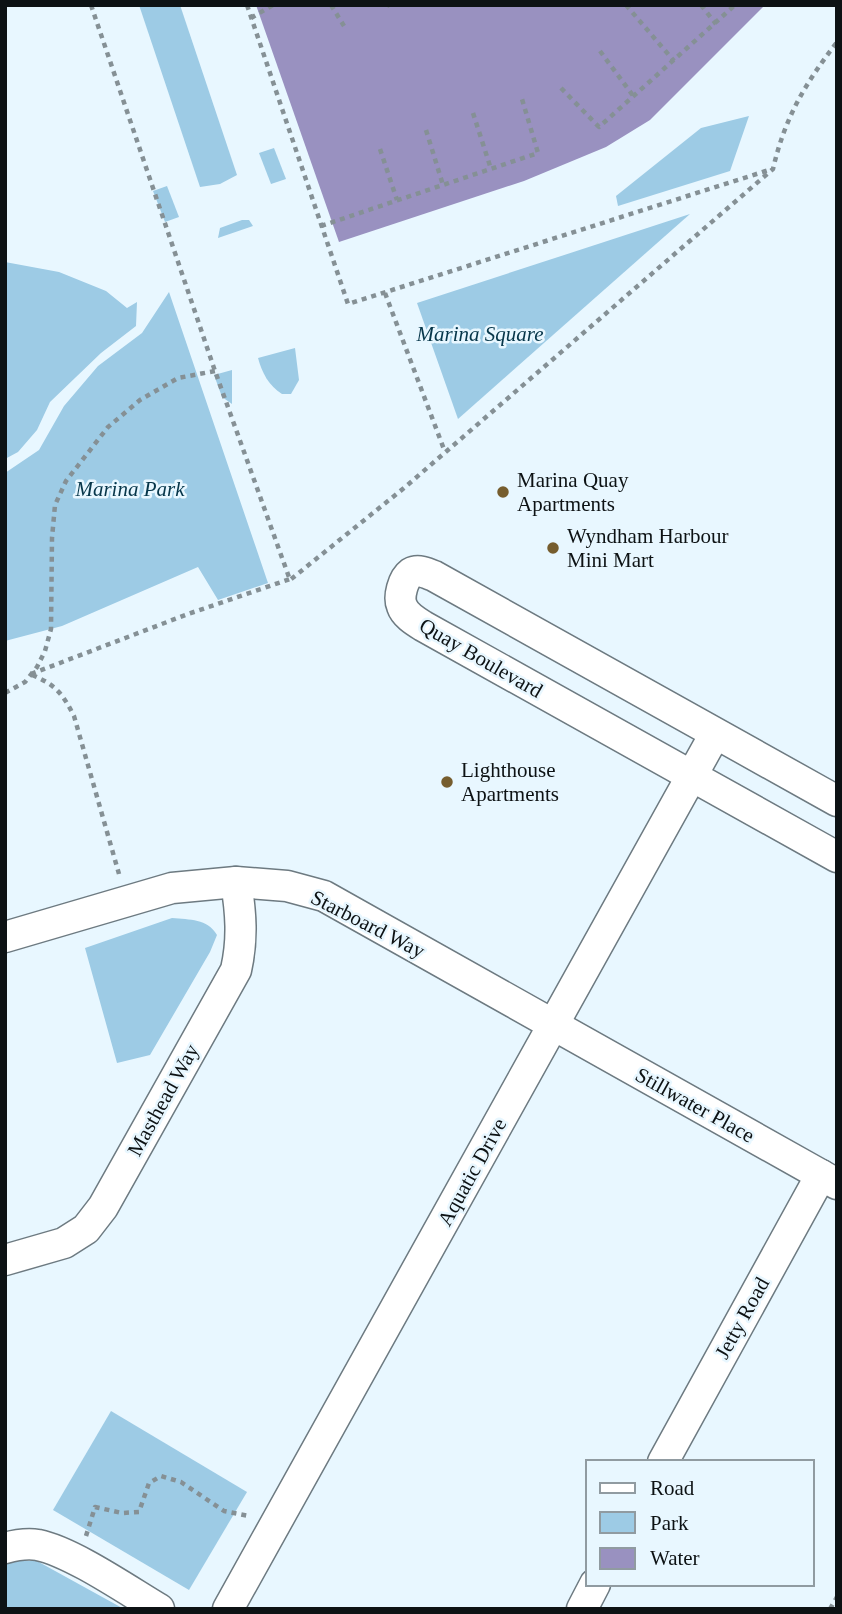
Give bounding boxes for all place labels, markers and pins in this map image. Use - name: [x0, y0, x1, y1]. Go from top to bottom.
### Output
- place label: Marina Quay Apartments: [517, 468, 629, 516]
- marker: Marina Quay Apartments: [495, 484, 511, 500]
- place label: Wyndham Harbour Mini Mart: [567, 524, 728, 572]
- marker: Wyndham Harbour Mini Mart: [545, 540, 561, 556]
- place label: Lighthouse Apartments: [461, 758, 559, 806]
- marker: Lighthouse Apartments: [439, 774, 455, 790]

